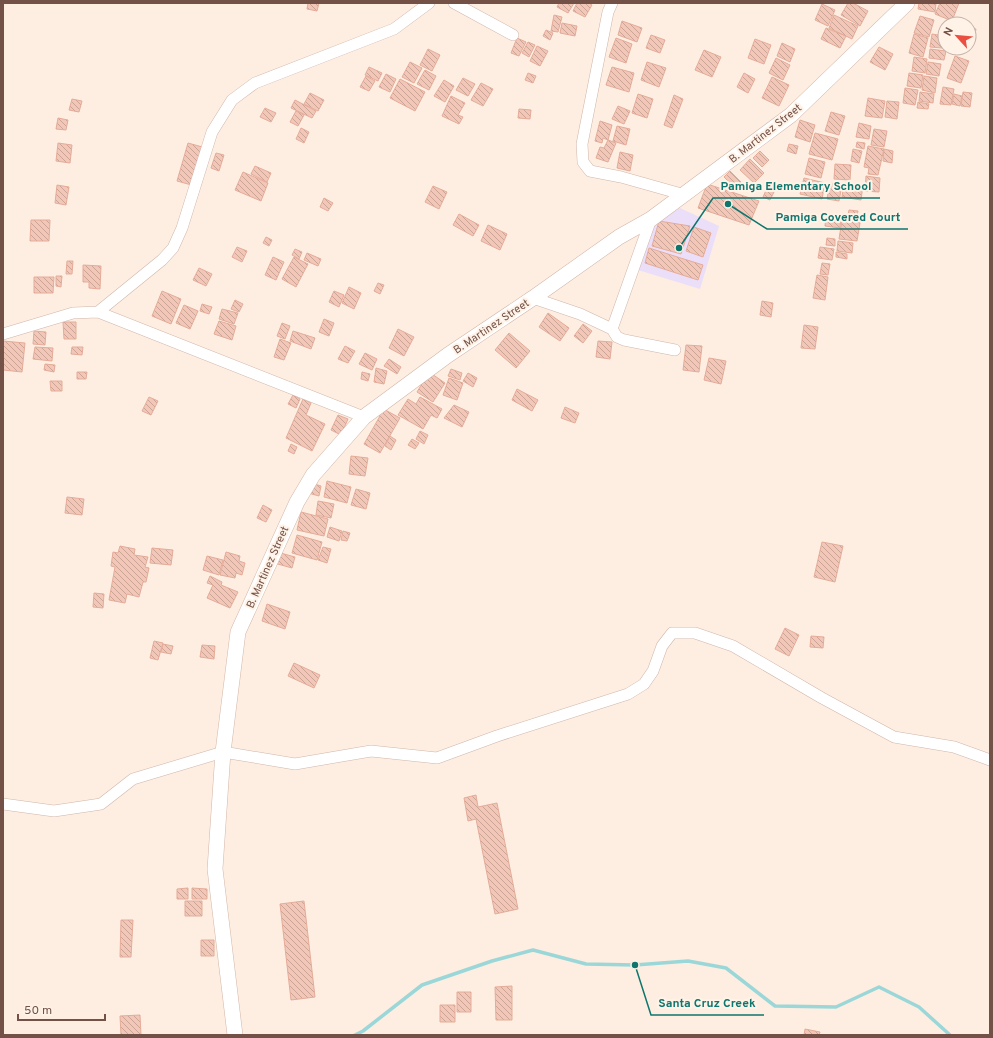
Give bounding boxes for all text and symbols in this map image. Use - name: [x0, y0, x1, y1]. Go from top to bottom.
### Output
- north arrow: [937, 16, 977, 56]
- text: N: [941, 25, 957, 39]
- street label: B. Martinez Street: [726, 101, 805, 167]
- callout: Pamiga Elementary School: [713, 174, 880, 198]
- text: Pamiga Elementary School: [721, 179, 871, 195]
- callout: Pamiga Covered Court: [767, 205, 908, 229]
- text: Pamiga Covered Court: [775, 210, 901, 226]
- street label: B. Martinez Street: [451, 296, 532, 357]
- street label: B. Martinez Street: [244, 524, 292, 611]
- callout: Santa Cruz Creek: [651, 991, 764, 1015]
- scale bar: [18, 996, 105, 1022]
- text: Santa Cruz Creek: [658, 996, 756, 1012]
- text: 50 m: [24, 1003, 52, 1019]

